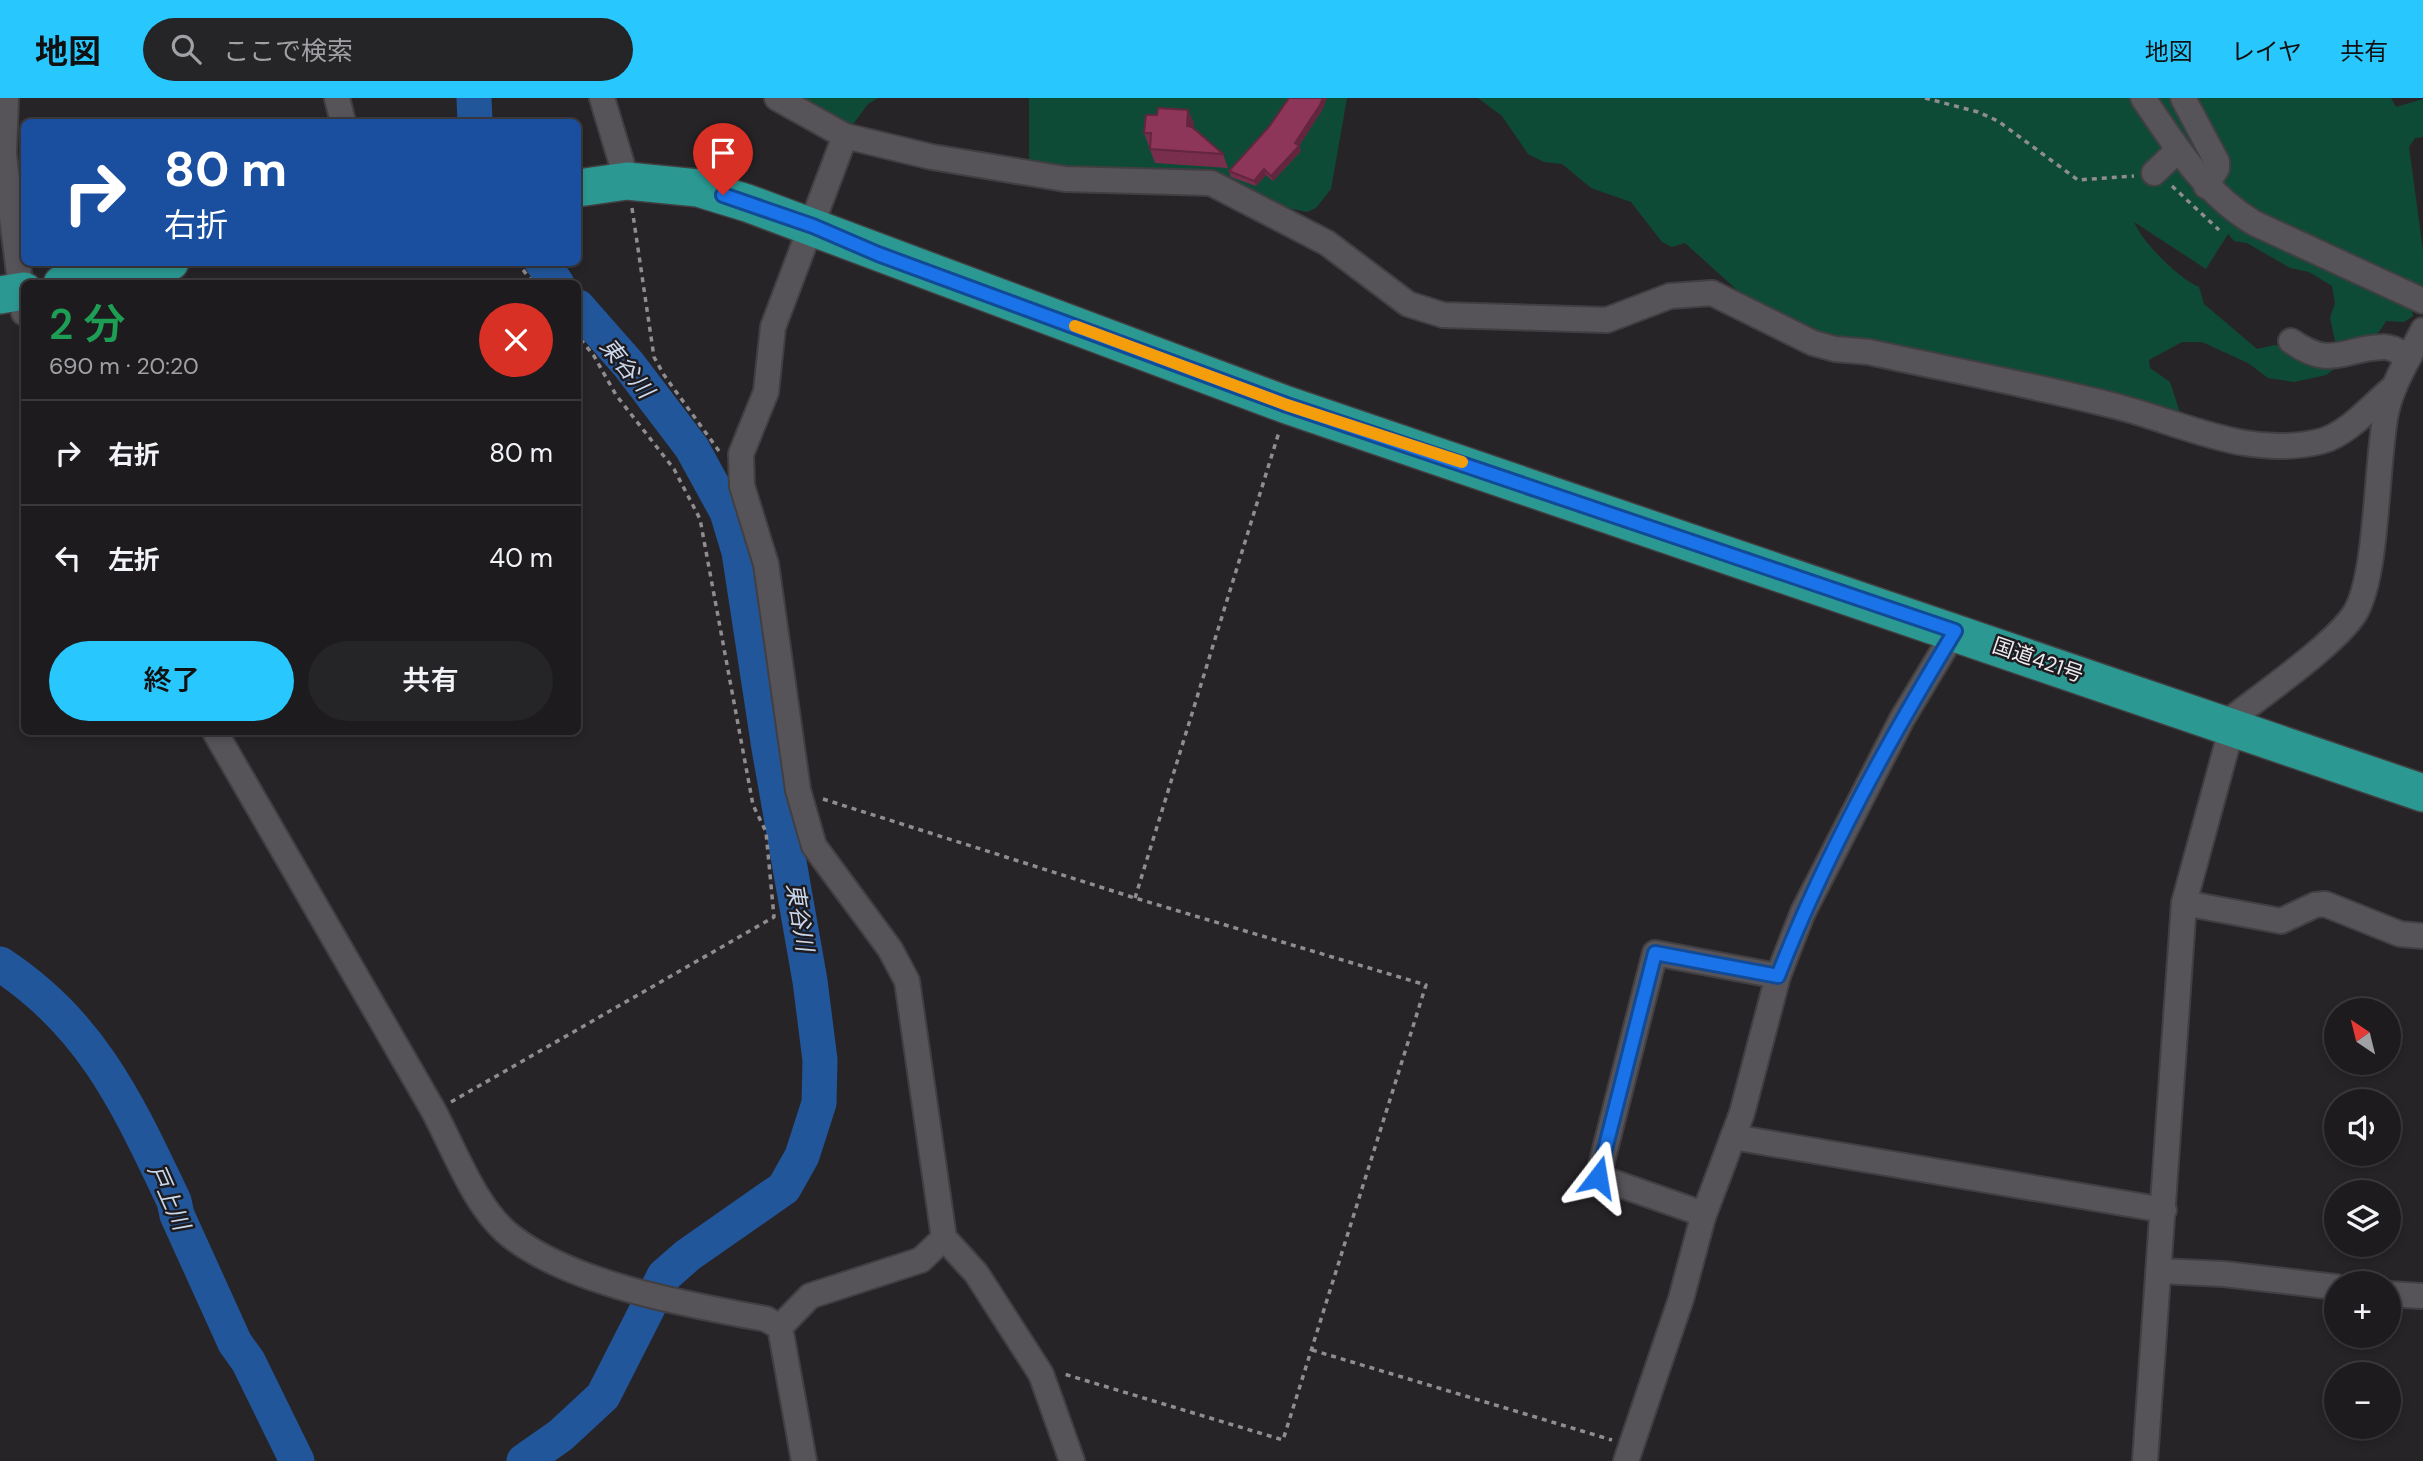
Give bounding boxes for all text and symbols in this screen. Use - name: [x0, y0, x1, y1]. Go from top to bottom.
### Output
- search box: [143, 18, 633, 81]
- text: 地図: [35, 30, 101, 73]
- icon: search: [167, 30, 205, 68]
- text: ここで検索: [223, 34, 353, 68]
- text: 地図: [2145, 36, 2193, 67]
- text: レイヤ: [2231, 36, 2302, 67]
- text: 共有: [2340, 36, 2388, 67]
- pin: [693, 123, 753, 195]
- icon: arrive: [704, 134, 742, 172]
- text: 80 m: [164, 137, 287, 201]
- icon: right: [49, 147, 140, 238]
- text: 右折: [164, 204, 228, 246]
- text: 2 分: [49, 297, 125, 352]
- button: close: [479, 303, 553, 377]
- water label: 東谷川: [594, 332, 662, 407]
- text: 690 m · 20:20: [49, 351, 199, 381]
- icon: right: [49, 434, 87, 472]
- text: 80 m: [489, 436, 553, 470]
- text: 右折: [108, 438, 160, 472]
- icon: left: [49, 539, 87, 577]
- text: 40 m: [489, 541, 553, 575]
- text: 左折: [108, 543, 160, 577]
- street label: 国道421号: [1989, 631, 2087, 689]
- button: 終了: [49, 641, 294, 721]
- button: 共有: [308, 641, 553, 721]
- water label: 東谷川: [780, 881, 821, 956]
- north arrow: [2324, 998, 2401, 1074]
- map controls: [2324, 998, 2401, 1439]
- button: sound: [2324, 1089, 2401, 1166]
- position arrow: [1561, 1140, 1635, 1214]
- water label: 戸上川: [141, 1159, 198, 1237]
- button: layers: [2324, 1180, 2401, 1257]
- button: +: [2324, 1271, 2401, 1348]
- button: −: [2324, 1362, 2401, 1439]

